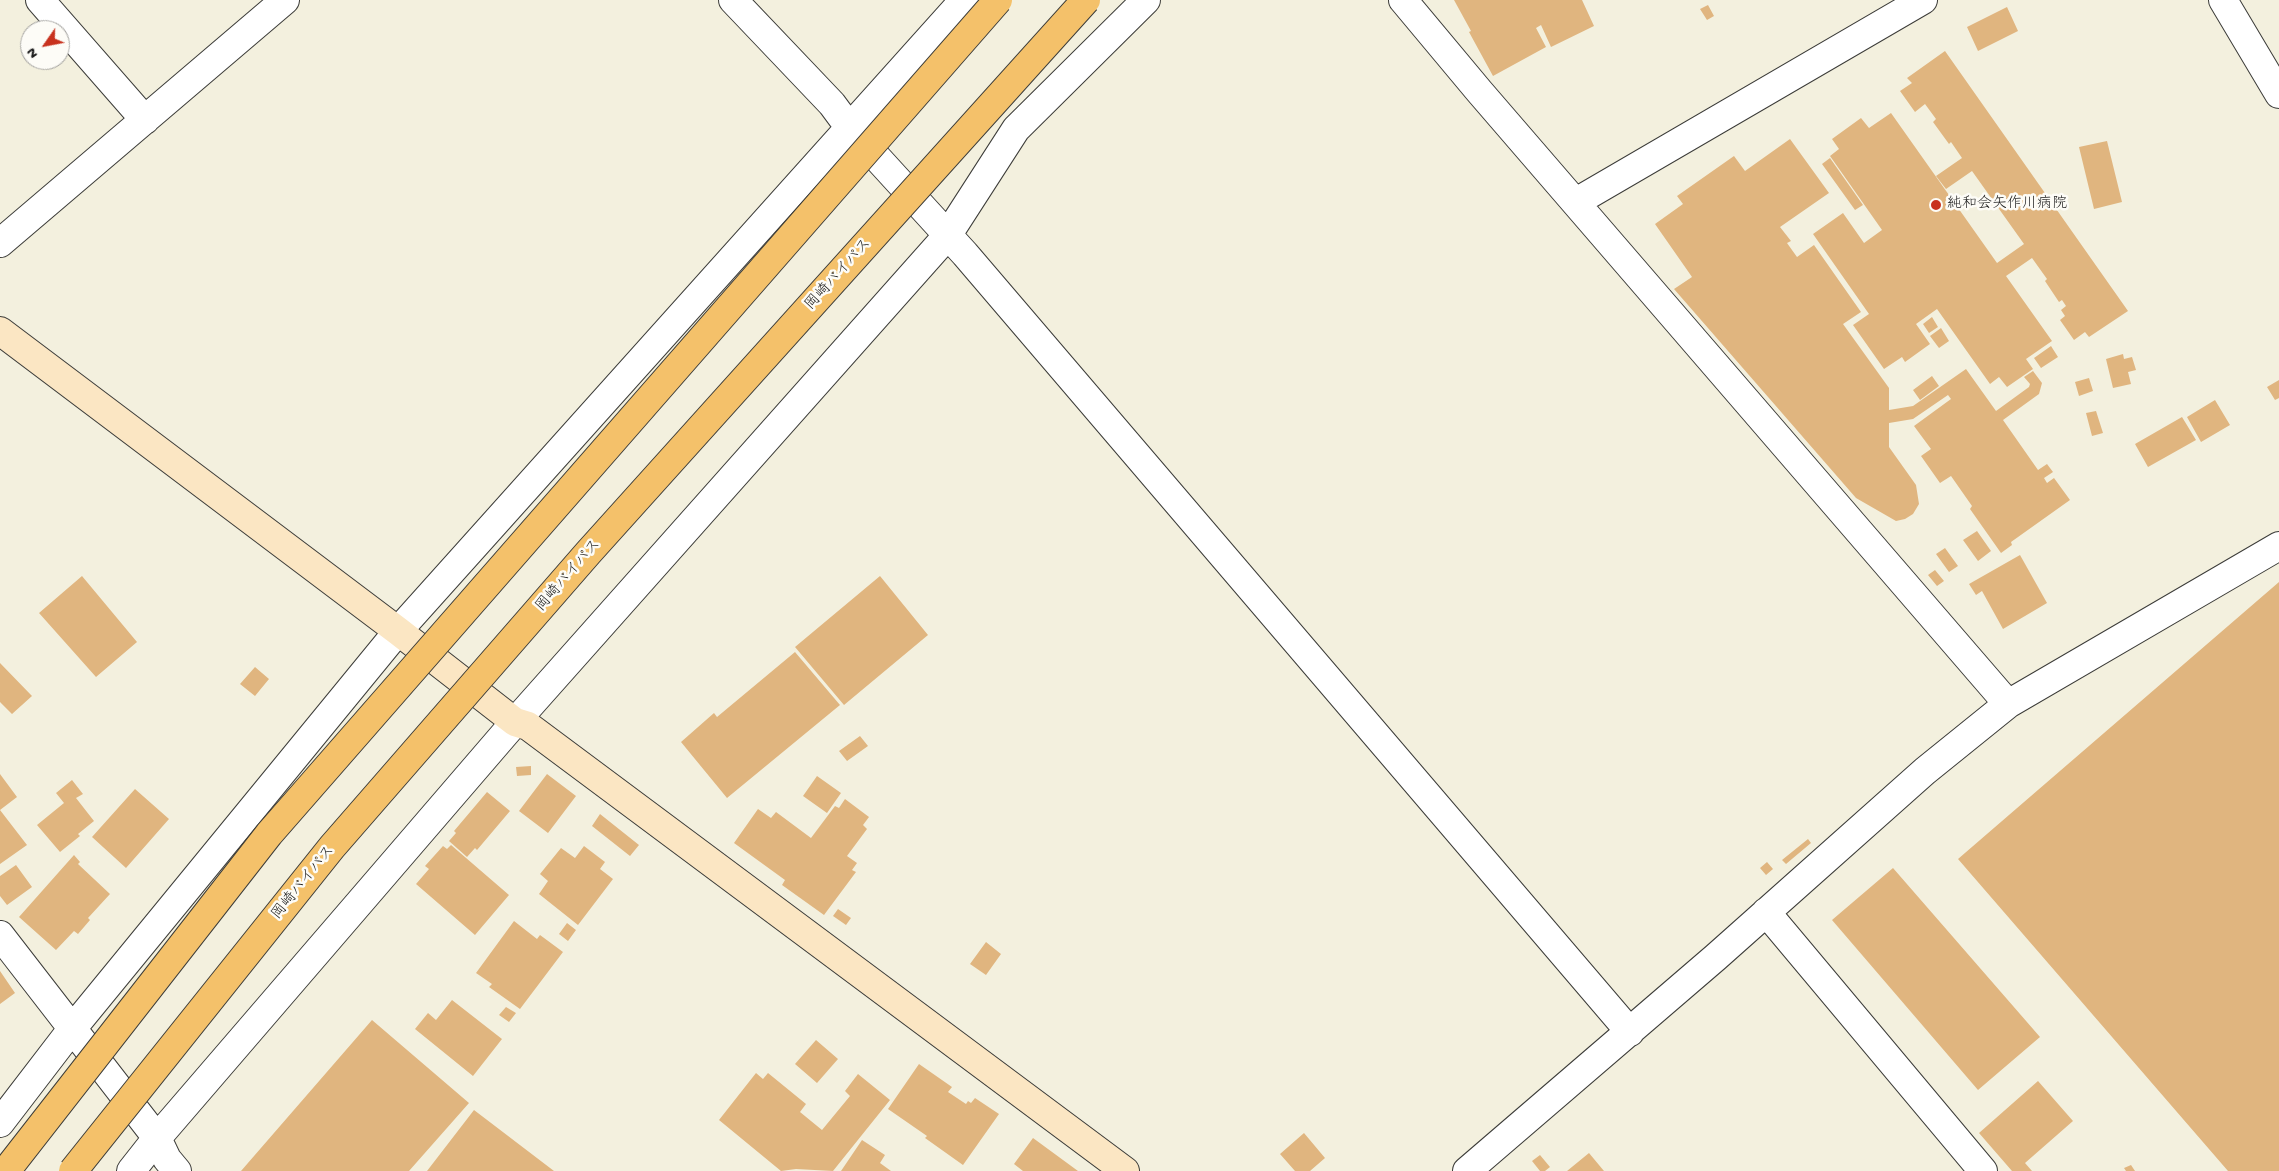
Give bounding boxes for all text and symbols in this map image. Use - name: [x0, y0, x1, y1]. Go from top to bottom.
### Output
- north arrow: [20, 20, 70, 70]
- text: N: [23, 44, 42, 61]
- place label: 純和会矢作川病院: [1947, 196, 2067, 214]
- marker: 純和会矢作川病院: [1929, 198, 1943, 212]
- street label: 岡崎バイパス: [802, 236, 876, 314]
- street label: 岡崎バイパス: [533, 536, 605, 616]
- street label: 岡崎バイパス: [269, 842, 339, 924]

